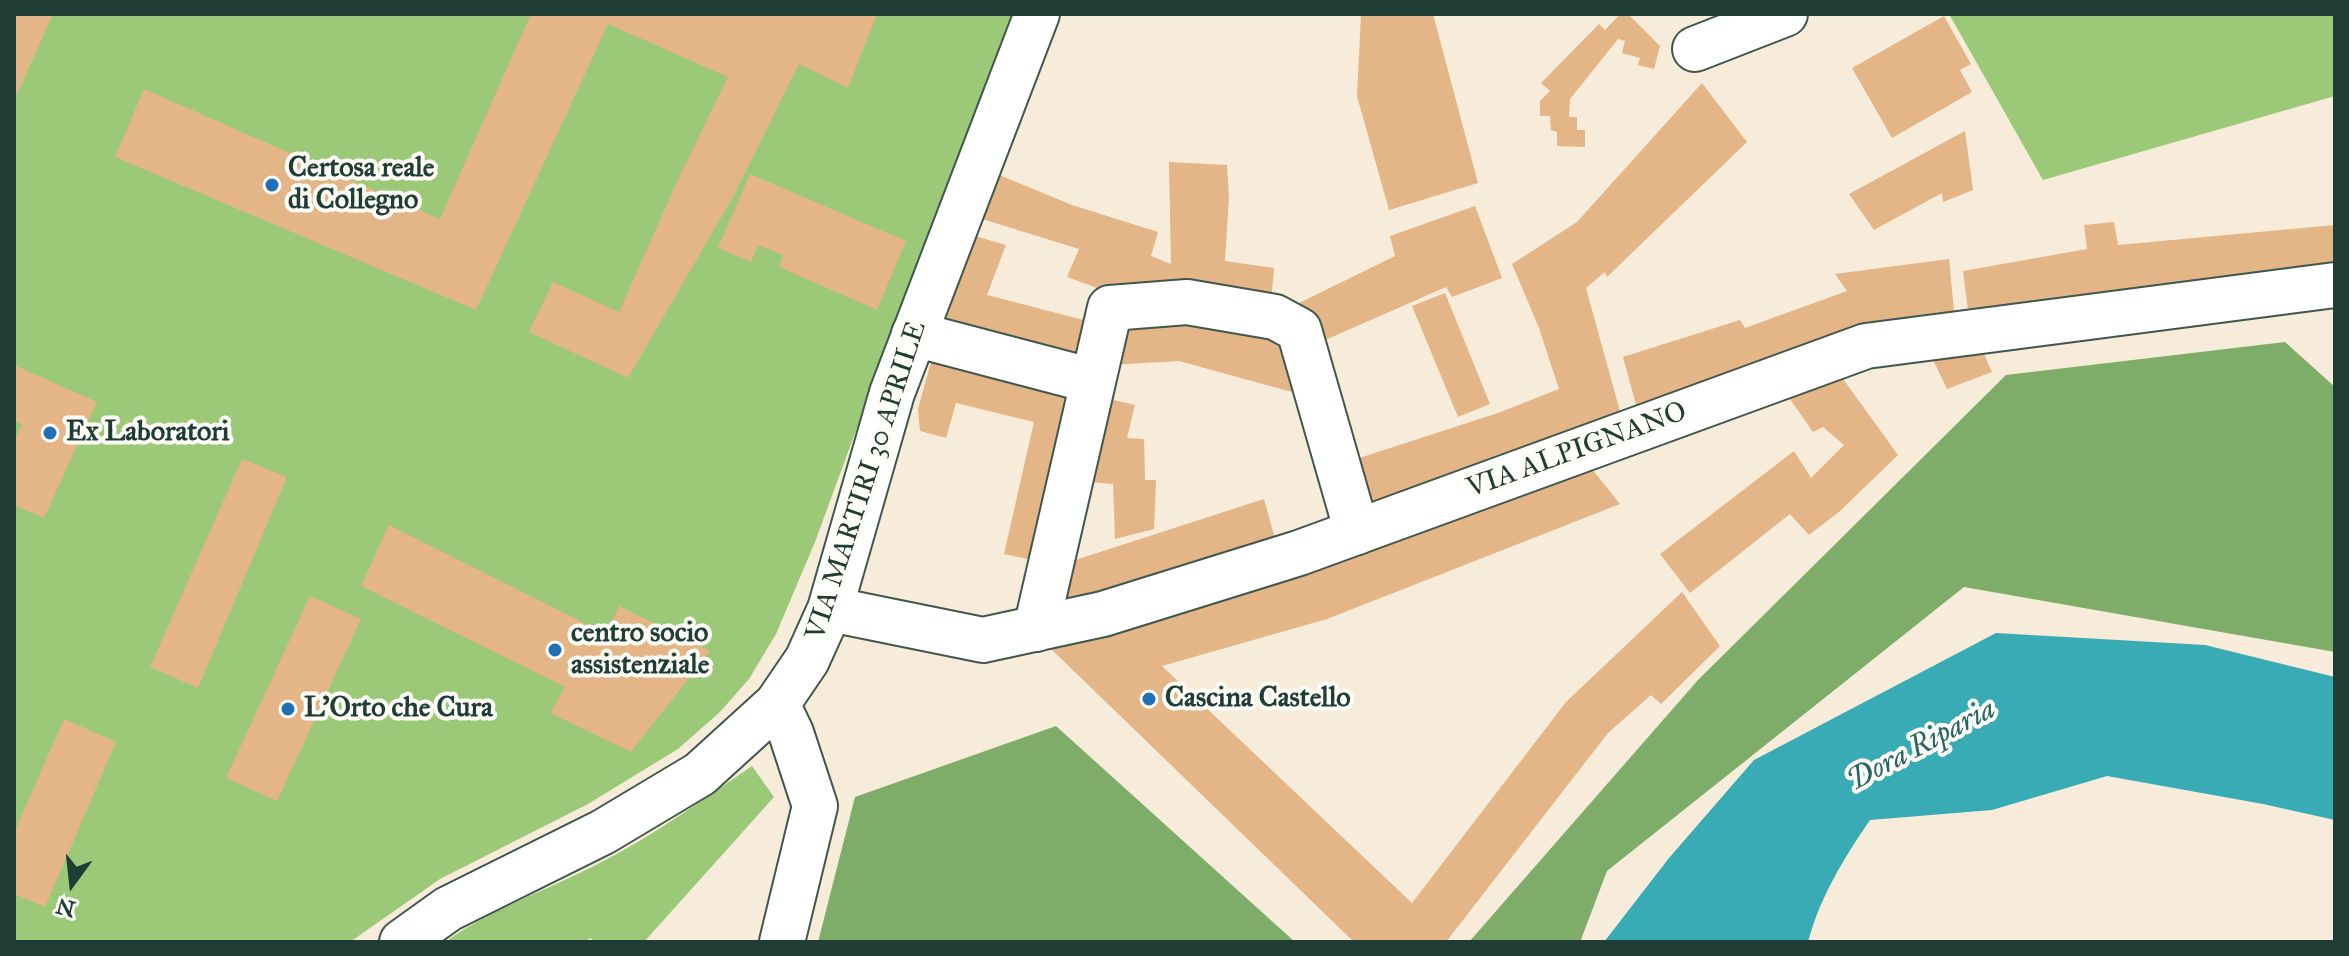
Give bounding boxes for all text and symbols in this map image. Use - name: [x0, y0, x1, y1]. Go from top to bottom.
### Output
- place label: Certosa reale di Collegno: [288, 152, 434, 218]
- marker: Certosa reale di Collegno: [263, 176, 281, 194]
- street label: VIA MARTIRI 30 APRILE: [800, 317, 934, 645]
- street label: VIA ALPIGNANO: [1463, 396, 1691, 506]
- place label: Ex Laboratori: [66, 416, 230, 450]
- marker: Ex Laboratori: [41, 424, 59, 442]
- place label: centro socio assistenziale: [571, 617, 709, 683]
- marker: centro socio assistenziale: [546, 641, 564, 659]
- place label: Cascina Castello: [1165, 682, 1351, 716]
- marker: Cascina Castello: [1140, 690, 1158, 708]
- place label: L'Orto che Cura: [304, 692, 493, 726]
- water label: Dora Riparia: [1842, 692, 2002, 800]
- marker: L'Orto che Cura: [279, 700, 297, 718]
- north arrow: [32, 844, 112, 924]
- text: N: [53, 892, 78, 923]

